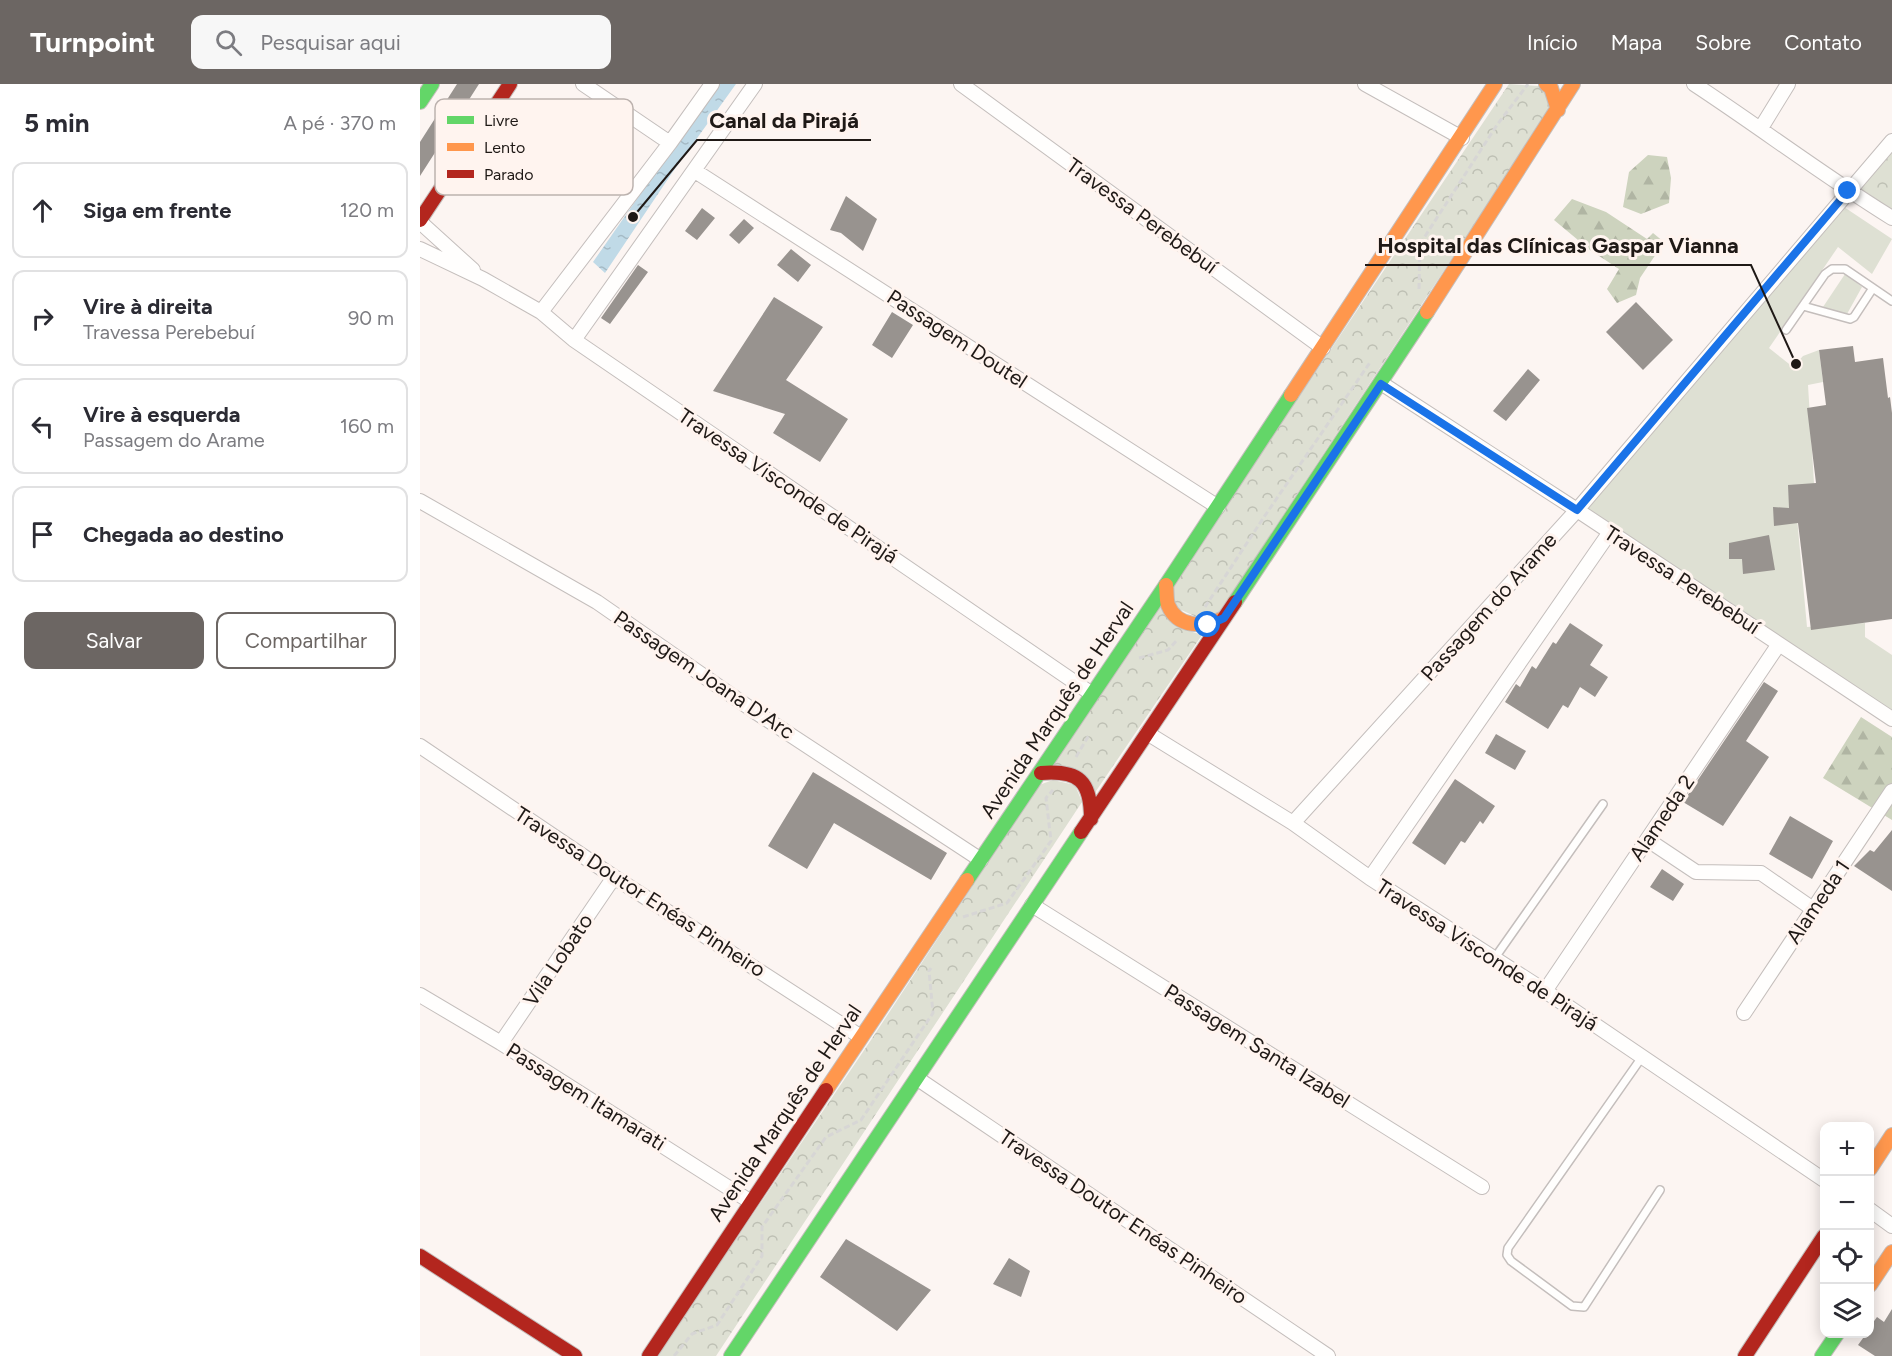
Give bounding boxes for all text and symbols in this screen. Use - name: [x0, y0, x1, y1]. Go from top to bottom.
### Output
- search box: [191, 15, 611, 69]
- text: Turnpoint: [30, 25, 155, 59]
- icon: search: [212, 26, 245, 59]
- text: Pesquisar aqui: [260, 29, 401, 56]
- text: Início: [1527, 30, 1578, 55]
- text: Mapa: [1611, 30, 1662, 55]
- text: Sobre: [1695, 30, 1751, 55]
- text: Contato: [1784, 30, 1862, 55]
- legend: [435, 99, 633, 195]
- callout: Canal da Pirajá: [697, 100, 871, 140]
- text: 5 min: [24, 107, 90, 139]
- text: Canal da Pirajá: [709, 107, 859, 134]
- text: A pé · 370 m: [283, 111, 396, 135]
- text: Livre: [484, 111, 519, 130]
- text: Lento: [484, 138, 525, 157]
- street label: Travessa Perebebuí: [1062, 152, 1224, 279]
- text: Parado: [484, 165, 534, 184]
- route end: [1834, 177, 1860, 203]
- icon: ahead: [26, 194, 59, 227]
- text: Siga em frente: [83, 197, 231, 224]
- text: 120 m: [340, 198, 394, 222]
- callout: Hospital das Clínicas Gaspar Vianna: [1365, 225, 1751, 265]
- text: Hospital das Clínicas Gaspar Vianna: [1377, 232, 1739, 259]
- street label: Passagem Doutel: [882, 284, 1032, 393]
- text: Vire à direita: [83, 293, 213, 320]
- icon: right: [26, 302, 59, 335]
- text: 90 m: [348, 306, 394, 330]
- text: Travessa Perebebuí: [83, 320, 255, 344]
- text: Vire à esquerda: [83, 401, 241, 428]
- street label: Travessa Visconde de Pirajá: [674, 403, 903, 568]
- icon: left: [26, 410, 59, 443]
- text: 160 m: [340, 414, 394, 438]
- text: Passagem do Arame: [83, 428, 265, 452]
- icon: arrive: [26, 518, 59, 551]
- street label: Travessa Perebebuí: [1600, 520, 1766, 640]
- text: Chegada ao destino: [83, 521, 284, 548]
- street label: Passagem do Arame: [1415, 527, 1562, 686]
- street label: Avenida Marquês de Herval: [975, 597, 1139, 823]
- street label: Passagem Joana D'Arc: [609, 605, 799, 744]
- route start: [1194, 611, 1220, 637]
- button: Salvar: [24, 612, 204, 669]
- button: Compartilhar: [216, 612, 396, 669]
- street label: Alameda 2: [1624, 770, 1700, 866]
- street label: Travessa Doutor Enéas Pinheiro: [510, 801, 770, 982]
- street label: Alameda 1: [1780, 855, 1855, 948]
- street label: Travessa Visconde de Pirajá: [1372, 873, 1603, 1036]
- street label: Vila Lobato: [518, 909, 598, 1011]
- street label: Passagem Santa Izabel: [1160, 978, 1355, 1113]
- street label: Avenida Marquês de Herval: [703, 1000, 867, 1226]
- street label: Passagem Itamarati: [502, 1037, 671, 1156]
- map controls: [1820, 1122, 1874, 1338]
- button: +: [1820, 1122, 1874, 1176]
- street label: Travessa Doutor Enéas Pinheiro: [994, 1124, 1252, 1309]
- button: −: [1820, 1176, 1874, 1230]
- button: locate: [1820, 1230, 1874, 1284]
- button: layers: [1820, 1284, 1874, 1338]

